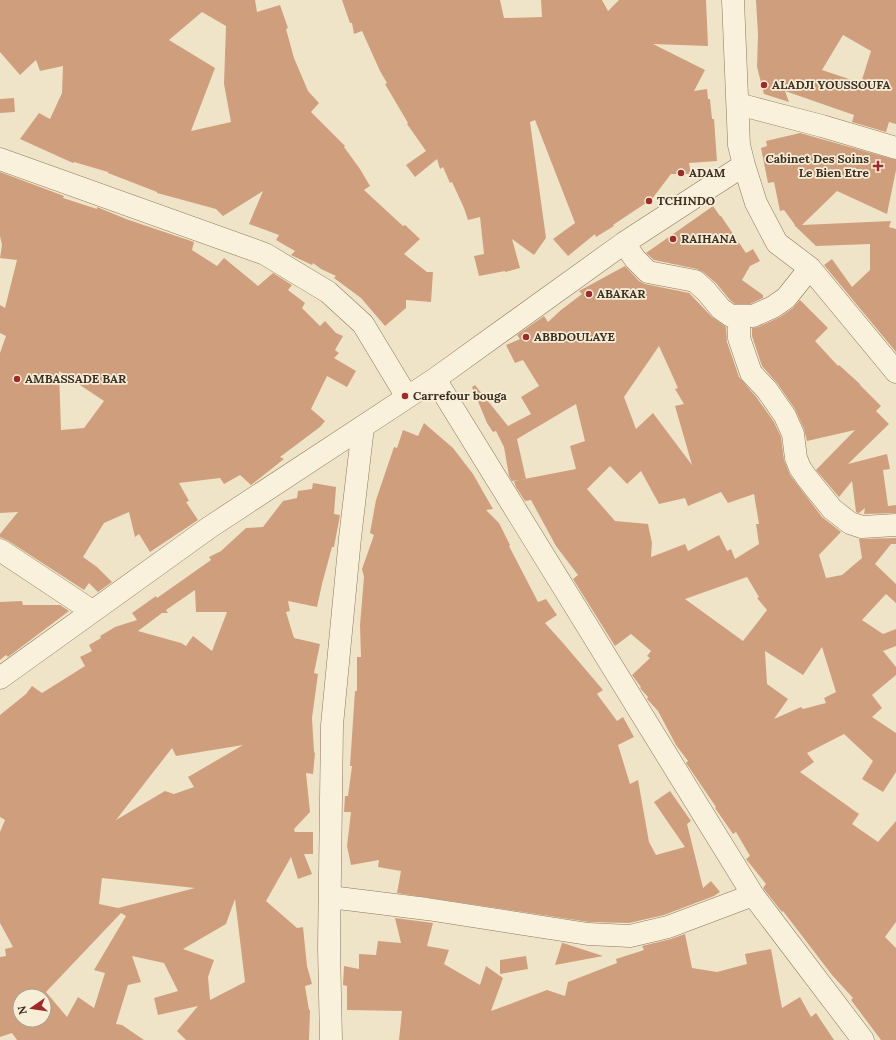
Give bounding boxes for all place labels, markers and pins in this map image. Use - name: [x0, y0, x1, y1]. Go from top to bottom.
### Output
- place label: ALADJI YOUSSOUFA: [772, 77, 890, 92]
- marker: ALADJI YOUSSOUFA: [759, 80, 769, 90]
- place label: Cabinet Des Soins Le Bien Etre: [766, 151, 870, 180]
- marker: Cabinet Des Soins Le Bien Etre: [872, 160, 884, 172]
- place label: ADAM: [689, 165, 726, 180]
- marker: ADAM: [676, 168, 686, 178]
- place label: TCHINDO: [657, 193, 715, 208]
- marker: TCHINDO: [644, 196, 654, 206]
- place label: RAIHANA: [681, 231, 737, 246]
- marker: RAIHANA: [668, 234, 678, 244]
- place label: ABAKAR: [597, 286, 646, 301]
- marker: ABAKAR: [584, 289, 594, 299]
- place label: ABBDOULAYE: [534, 329, 615, 344]
- marker: ABBDOULAYE: [521, 332, 531, 342]
- place label: AMBASSADE BAR: [25, 371, 127, 386]
- marker: AMBASSADE BAR: [12, 374, 22, 384]
- place label: Carrefour bouga: [413, 388, 508, 403]
- marker: Carrefour bouga: [400, 391, 410, 401]

